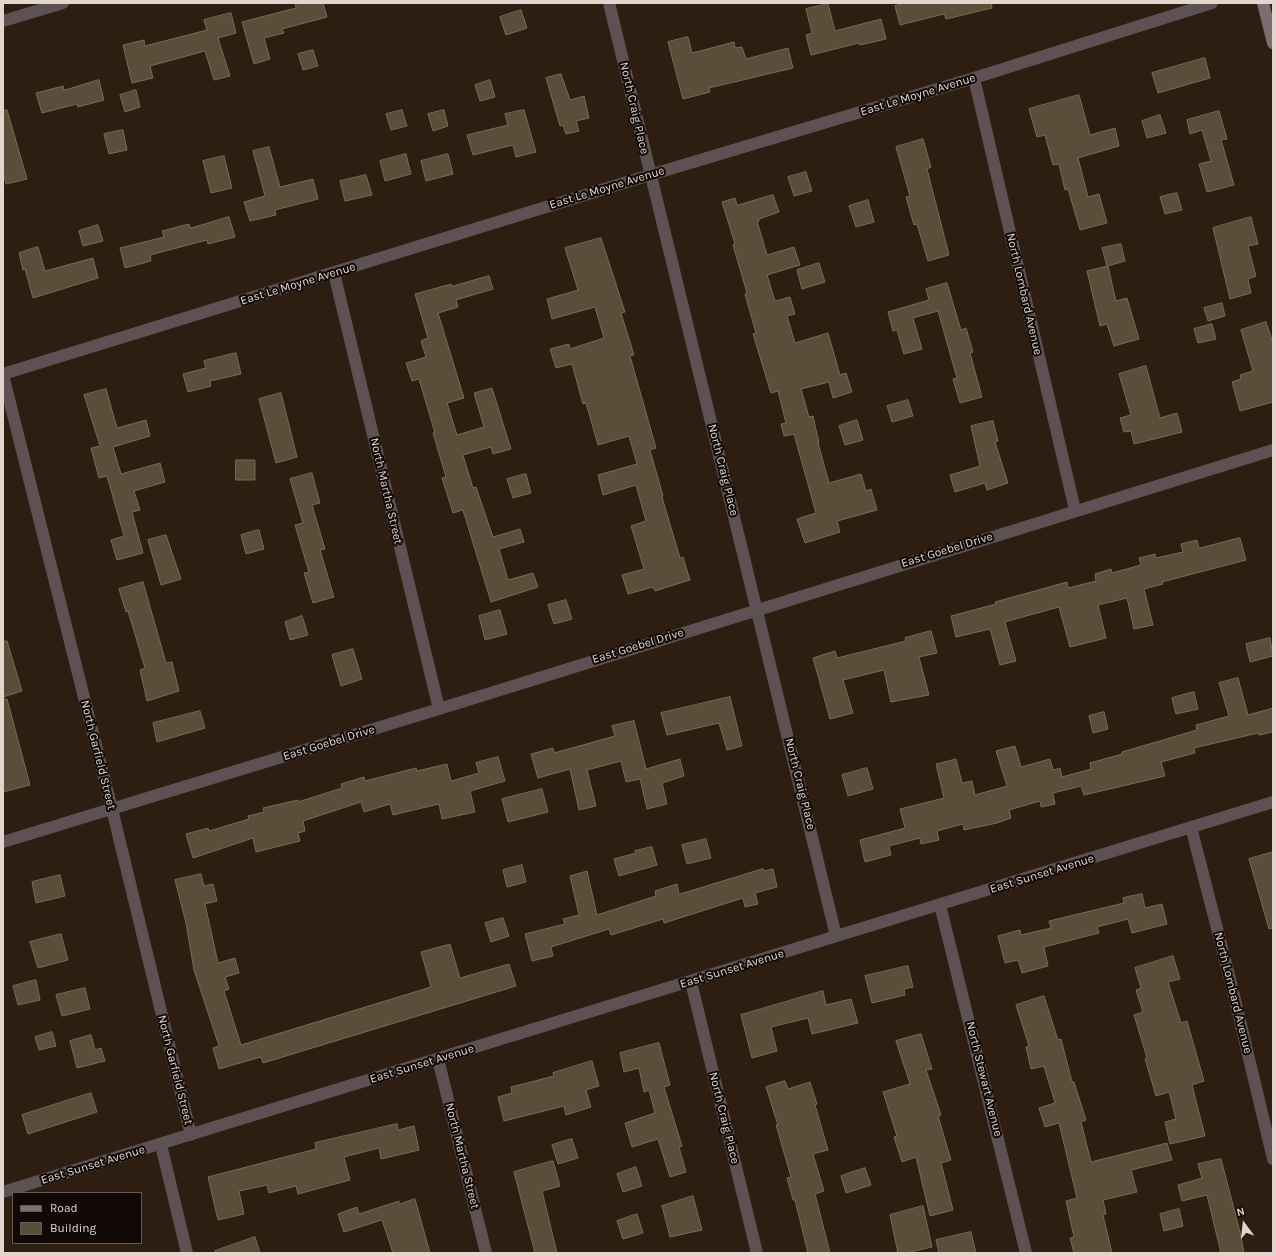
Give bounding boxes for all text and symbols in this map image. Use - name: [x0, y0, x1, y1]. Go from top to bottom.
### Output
- street label: North Craig Place: [616, 61, 652, 155]
- street label: East Le Moyne Avenue: [859, 71, 977, 119]
- street label: East Le Moyne Avenue: [548, 164, 666, 212]
- street label: North Lombard Avenue: [1003, 232, 1045, 356]
- street label: East Le Moyne Avenue: [239, 260, 357, 308]
- street label: North Craig Place: [705, 423, 741, 517]
- street label: North Martha Street: [367, 436, 405, 546]
- street label: East Goebel Drive: [899, 529, 995, 571]
- street label: East Goebel Drive: [590, 625, 686, 667]
- street label: North Garfield Street: [77, 699, 119, 811]
- street label: East Goebel Drive: [281, 722, 377, 764]
- street label: North Craig Place: [782, 737, 818, 831]
- street label: East Sunset Avenue: [988, 851, 1096, 897]
- street label: North Lombard Avenue: [1211, 931, 1255, 1055]
- street label: East Sunset Avenue: [678, 946, 786, 992]
- street label: North Garfield Street: [154, 1014, 196, 1126]
- street label: North Stewart Avenue: [963, 1020, 1005, 1138]
- street label: East Sunset Avenue: [368, 1041, 476, 1087]
- street label: North Craig Place: [706, 1071, 742, 1165]
- street label: North Martha Street: [442, 1101, 482, 1211]
- street label: East Sunset Avenue: [39, 1142, 147, 1188]
- legend: [12, 1192, 142, 1244]
- text: Road: [50, 1201, 78, 1215]
- north arrow: [1224, 1204, 1264, 1244]
- text: N: [1235, 1205, 1246, 1219]
- text: Building: [50, 1221, 96, 1235]

